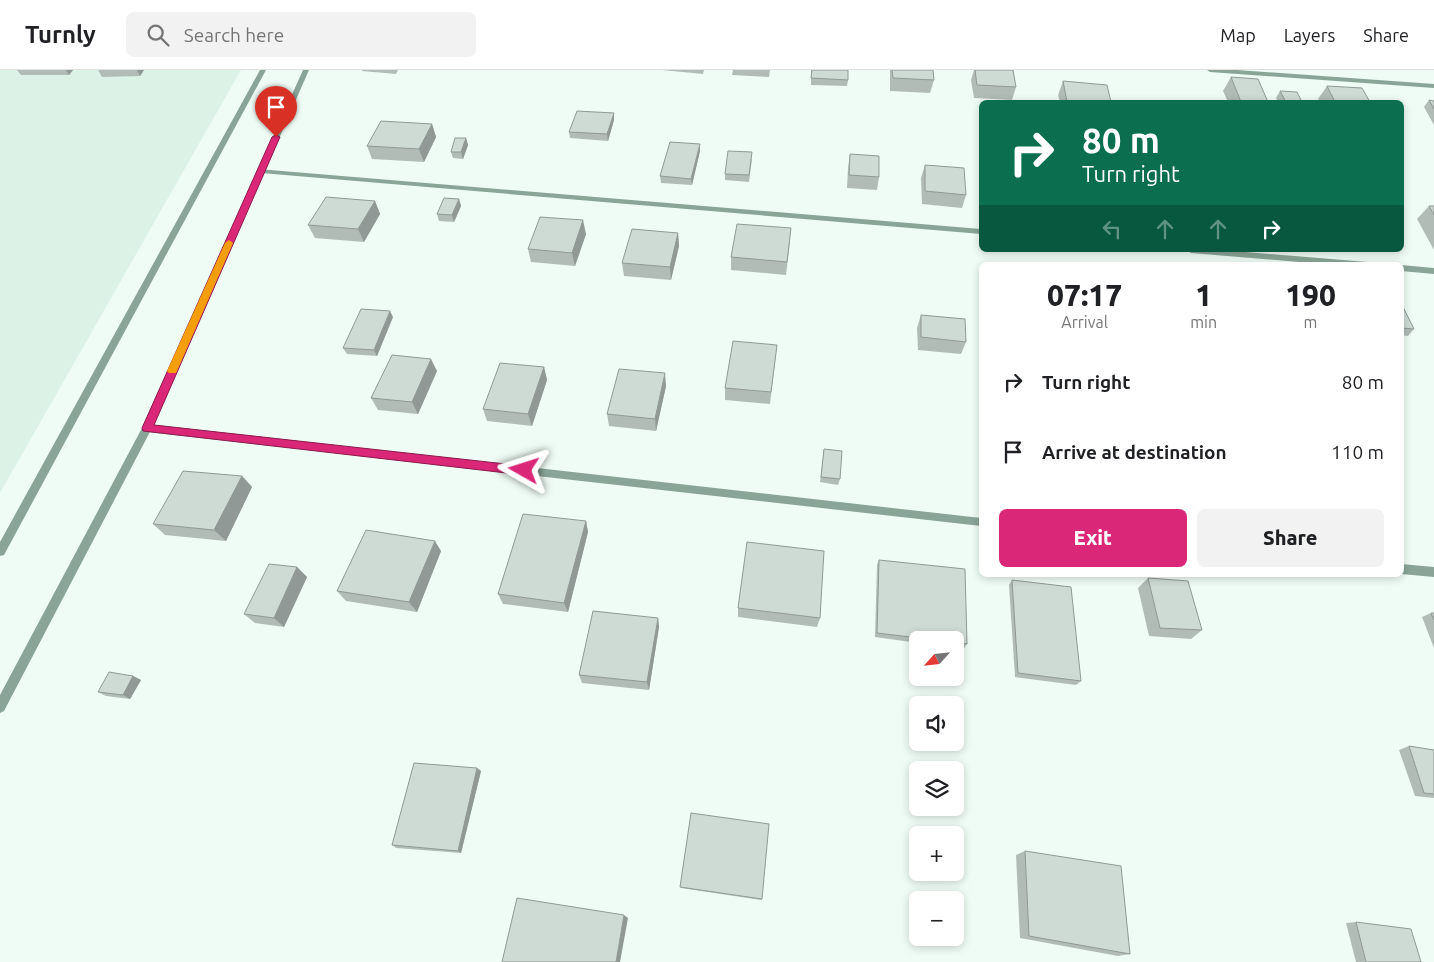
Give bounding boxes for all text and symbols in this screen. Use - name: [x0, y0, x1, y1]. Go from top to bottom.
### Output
- search box: [126, 12, 476, 57]
- text: Turnly: [25, 21, 96, 48]
- icon: search: [144, 21, 172, 49]
- text: Search here: [184, 24, 284, 46]
- text: Map: [1220, 25, 1256, 45]
- text: Layers: [1284, 25, 1335, 45]
- text: Share: [1363, 25, 1409, 45]
- pin: [255, 86, 297, 137]
- icon: arrive: [262, 93, 290, 121]
- icon: right: [999, 120, 1064, 185]
- text: 80 m: [1082, 120, 1160, 160]
- text: Turn right: [1082, 161, 1180, 186]
- icon: left: [1098, 215, 1126, 243]
- icon: ahead: [1151, 215, 1179, 243]
- icon: ahead: [1204, 215, 1232, 243]
- icon: right: [1257, 215, 1285, 243]
- text: 07:17: [1047, 278, 1122, 312]
- text: 1: [1195, 278, 1212, 312]
- text: 190: [1285, 278, 1336, 312]
- text: Arrival: [1061, 313, 1108, 331]
- text: min: [1190, 313, 1217, 331]
- text: m: [1304, 313, 1317, 331]
- icon: right: [999, 368, 1027, 396]
- text: Turn right: [1042, 371, 1130, 393]
- text: 80 m: [1342, 371, 1384, 393]
- icon: arrive: [999, 438, 1027, 466]
- text: Arrive at destination: [1042, 441, 1227, 463]
- text: 110 m: [1331, 441, 1384, 463]
- position arrow: [497, 443, 549, 495]
- button: Exit: [999, 509, 1187, 567]
- button: Share: [1197, 509, 1384, 567]
- north arrow: [909, 631, 964, 686]
- map controls: [909, 631, 964, 946]
- button: sound: [909, 696, 964, 751]
- button: layers: [909, 761, 964, 816]
- button: +: [909, 826, 964, 881]
- button: −: [909, 891, 964, 946]

